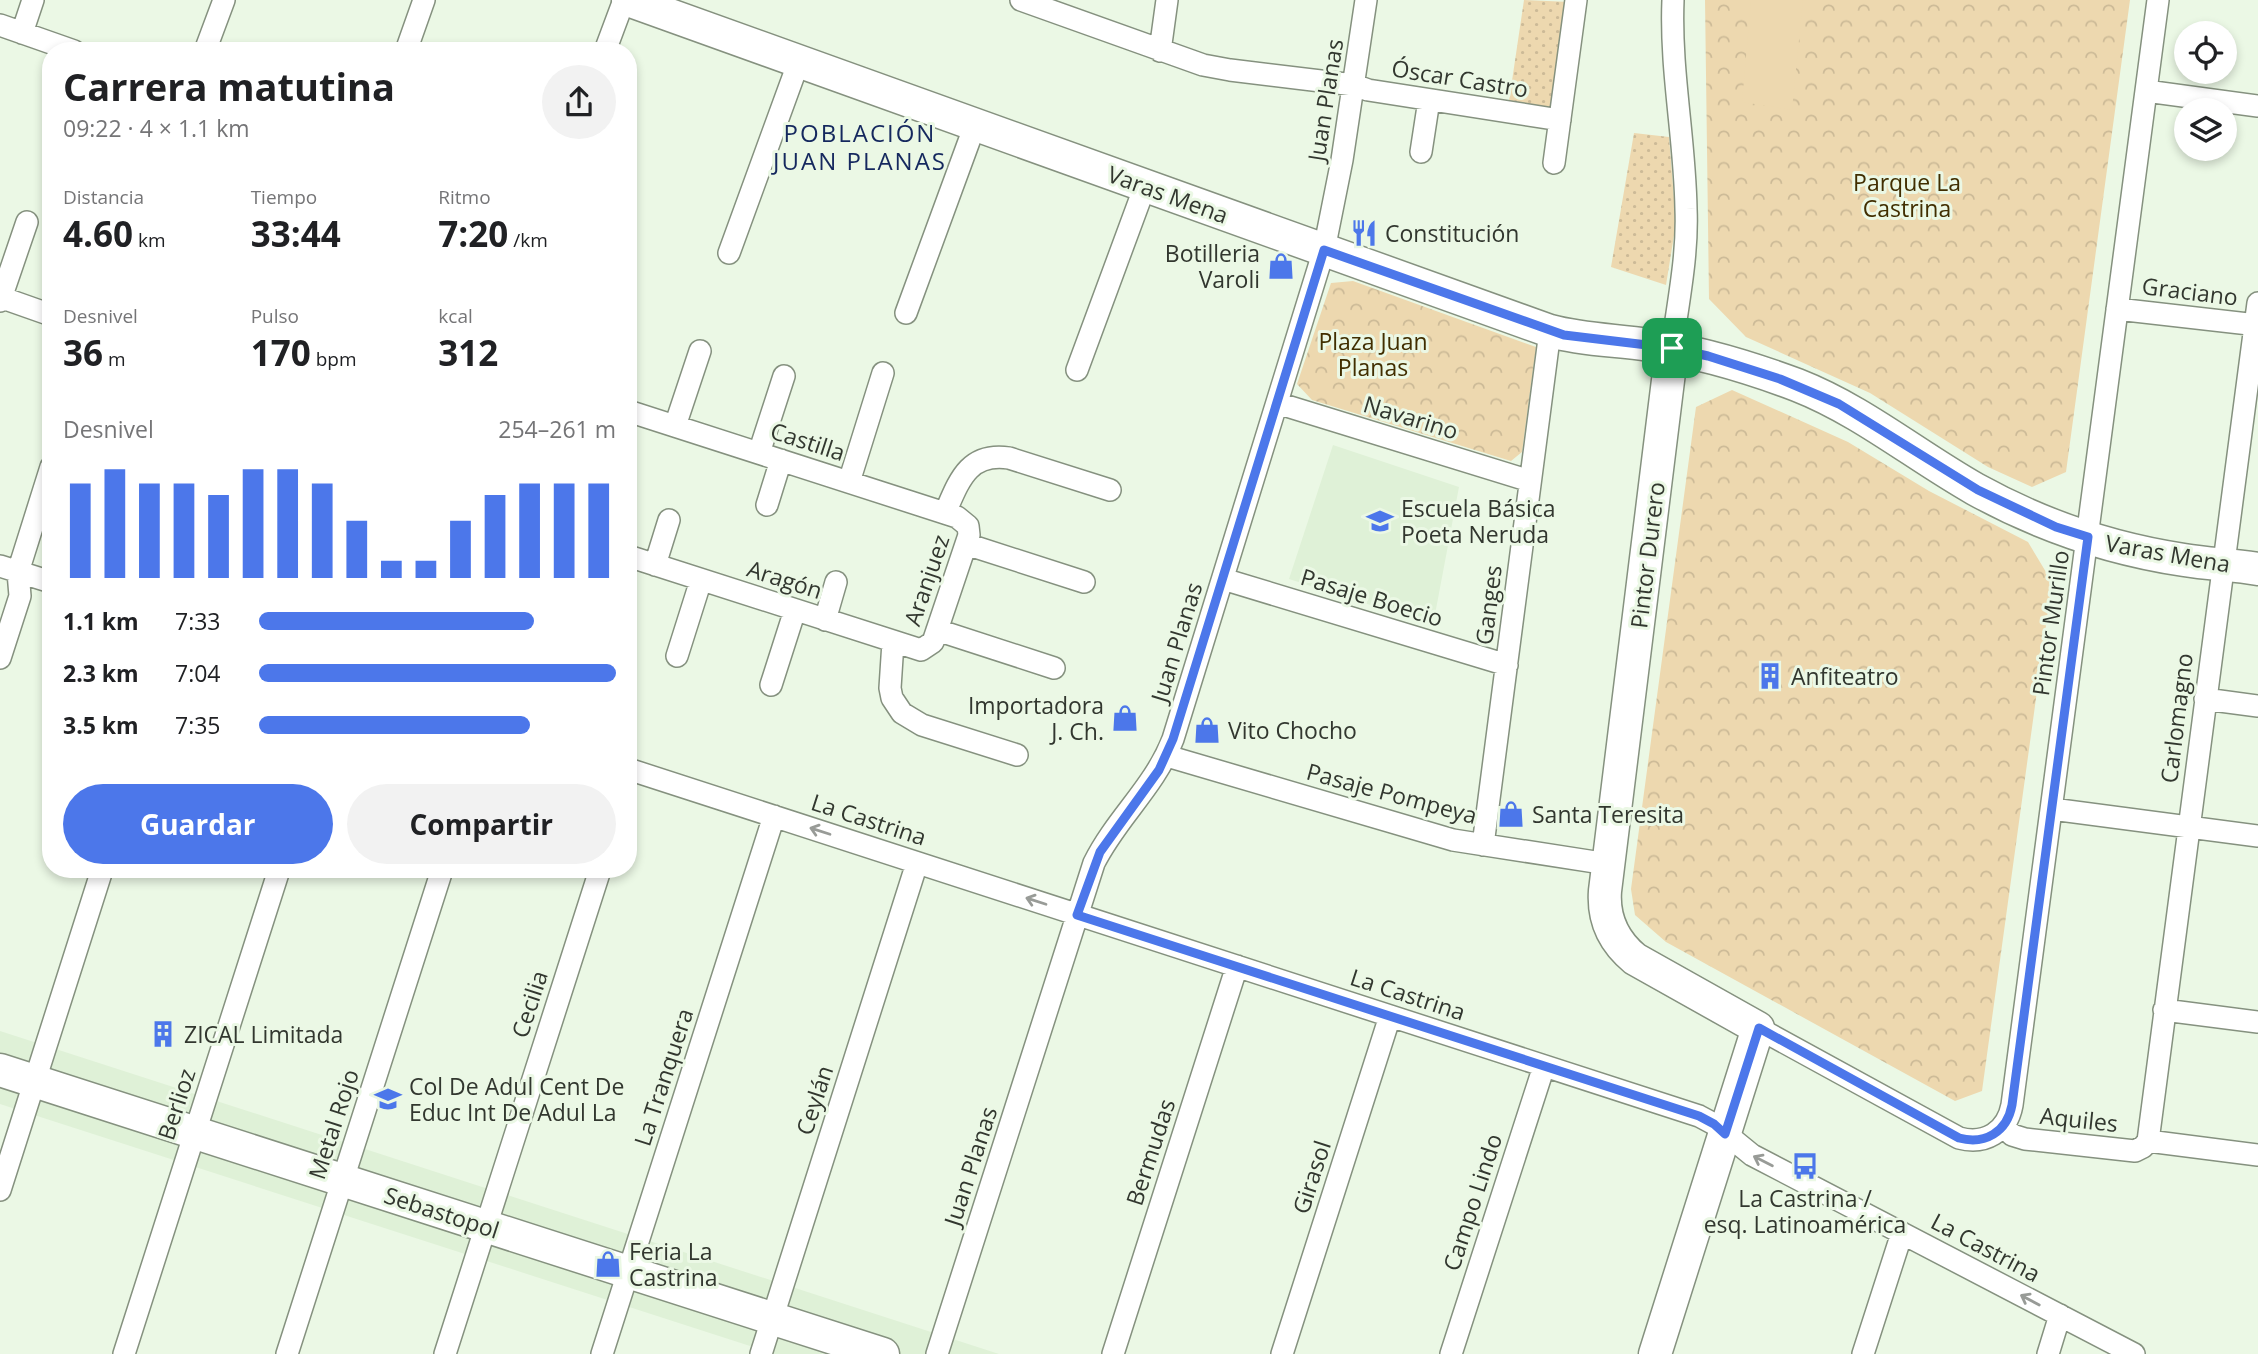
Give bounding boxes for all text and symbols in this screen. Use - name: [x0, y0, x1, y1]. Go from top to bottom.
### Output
- map controls: [2174, 21, 2237, 161]
- button: locate: [2174, 21, 2237, 84]
- street label: Juan Planas: [1299, 37, 1350, 165]
- street label: Óscar Castro: [1390, 51, 1530, 105]
- text: Carrera matutina: [63, 60, 395, 112]
- button: share: [542, 65, 616, 139]
- button: layers: [2174, 98, 2237, 161]
- text: 09:22 · 4 × 1.1 km: [63, 112, 250, 144]
- district label: POBLACIÓN JUAN PLANAS: [771, 116, 947, 177]
- street label: Varas Mena: [1103, 157, 1233, 231]
- park label: Parque La Castrina: [1853, 166, 1961, 224]
- text: Distancia: [63, 184, 144, 210]
- text: Tiempo: [251, 184, 317, 210]
- text: Ritmo: [438, 184, 491, 210]
- text: 4.60: [63, 210, 133, 257]
- text: 33:44: [251, 210, 341, 257]
- text: 7:20: [438, 210, 508, 257]
- place label: Constitución: [1385, 217, 1519, 249]
- restaurant icon: Constitución: [1349, 218, 1379, 248]
- text: km: [133, 227, 166, 253]
- text: /km: [508, 227, 548, 253]
- place label: Botilleria Varoli: [1165, 237, 1260, 295]
- shop icon: Botilleria Varoli: [1266, 251, 1296, 281]
- street label: Graciano: [2140, 269, 2240, 313]
- text: Desnivel: [63, 303, 138, 329]
- text: Pulso: [251, 303, 299, 329]
- text: kcal: [438, 303, 473, 329]
- pin: [1642, 318, 1702, 378]
- park label: Plaza Juan Planas: [1318, 325, 1428, 383]
- text: 36: [63, 329, 103, 376]
- text: 170: [251, 329, 311, 376]
- text: 312: [438, 329, 498, 376]
- icon: arrive: [1653, 329, 1691, 367]
- text: m: [103, 346, 126, 372]
- text: bpm: [311, 346, 356, 372]
- street label: Navarino: [1360, 387, 1462, 447]
- text: Desnivel: [63, 413, 154, 445]
- text: 254–261 m: [498, 413, 616, 445]
- street label: Castilla: [767, 414, 849, 468]
- street label: Pintor Durero: [1622, 480, 1672, 630]
- place label: Escuela Básica Poeta Neruda: [1401, 492, 1556, 550]
- school or university icon: Escuela Básica Poeta Neruda: [1365, 506, 1395, 536]
- street label: Varas Mena: [2103, 526, 2233, 580]
- street label: Aranjuez: [895, 530, 957, 630]
- street label: Pintor Murillo: [2024, 548, 2076, 698]
- street label: Aragón: [743, 552, 827, 606]
- street label: Pasaje Boecio: [1297, 560, 1447, 634]
- street label: Ganges: [1467, 563, 1509, 647]
- street label: Juan Planas: [1142, 578, 1209, 708]
- text: 1.1 km: [63, 605, 139, 637]
- text: 7:33: [175, 605, 221, 637]
- street label: Carlomagno: [2152, 651, 2200, 785]
- text: 2.3 km: [63, 657, 139, 689]
- text: 7:04: [175, 657, 221, 689]
- place label: Anfiteatro: [1791, 660, 1899, 692]
- building icon: Anfiteatro: [1755, 661, 1785, 691]
- place label: Importadora J. Ch.: [968, 689, 1104, 747]
- shop icon: Importadora J. Ch.: [1110, 703, 1140, 733]
- text: 3.5 km: [63, 709, 139, 741]
- text: 7:35: [175, 709, 221, 741]
- place label: Vito Chocho: [1228, 714, 1357, 746]
- shop icon: Vito Chocho: [1192, 715, 1222, 745]
- street label: Pasaje Pompeya: [1303, 755, 1481, 831]
- button: Guardar: [63, 784, 333, 864]
- button: Compartir: [347, 784, 616, 864]
- street label: La Castrina: [807, 785, 931, 853]
- place label: Santa Teresita: [1532, 798, 1684, 830]
- shop icon: Santa Teresita: [1496, 799, 1526, 829]
- one-way arrow: [809, 824, 831, 836]
- one-way arrow: [1025, 894, 1047, 907]
- street label: La Castrina: [1346, 960, 1470, 1028]
- street label: Cecilia: [503, 966, 555, 1042]
- street label: La Tranquera: [626, 1004, 700, 1150]
- place label: ZICAL Limitada: [184, 1018, 343, 1050]
- building icon: ZICAL Limitada: [148, 1019, 178, 1049]
- street label: Ceylán: [788, 1061, 840, 1139]
- street label: Berlioz: [149, 1064, 203, 1144]
- street label: Metal Rojo: [300, 1065, 366, 1183]
- place label: Col De Adul Cent De Educ Int De Adul La: [409, 1070, 624, 1128]
- school or university icon: Col De Adul Cent De Educ Int De Adul La: [373, 1084, 403, 1114]
- street label: Bermudas: [1118, 1095, 1182, 1209]
- street label: Aquiles: [2038, 1099, 2120, 1139]
- street label: Juan Planas: [935, 1102, 1004, 1232]
- street label: Campo Lindo: [1435, 1129, 1509, 1275]
- street label: Girasol: [1284, 1136, 1338, 1218]
- bus stop icon: La Castrina / esq. Latinoamérica: [1790, 1151, 1820, 1181]
- one-way arrow: [1754, 1153, 1774, 1167]
- street label: Sebastopol: [380, 1178, 504, 1246]
- place label: La Castrina / esq. Latinoamérica: [1704, 1182, 1906, 1240]
- street label: La Castrina: [1926, 1205, 2046, 1289]
- place label: Feria La Castrina: [629, 1235, 718, 1293]
- shop icon: Feria La Castrina: [593, 1249, 623, 1279]
- one-way arrow: [2020, 1293, 2041, 1306]

